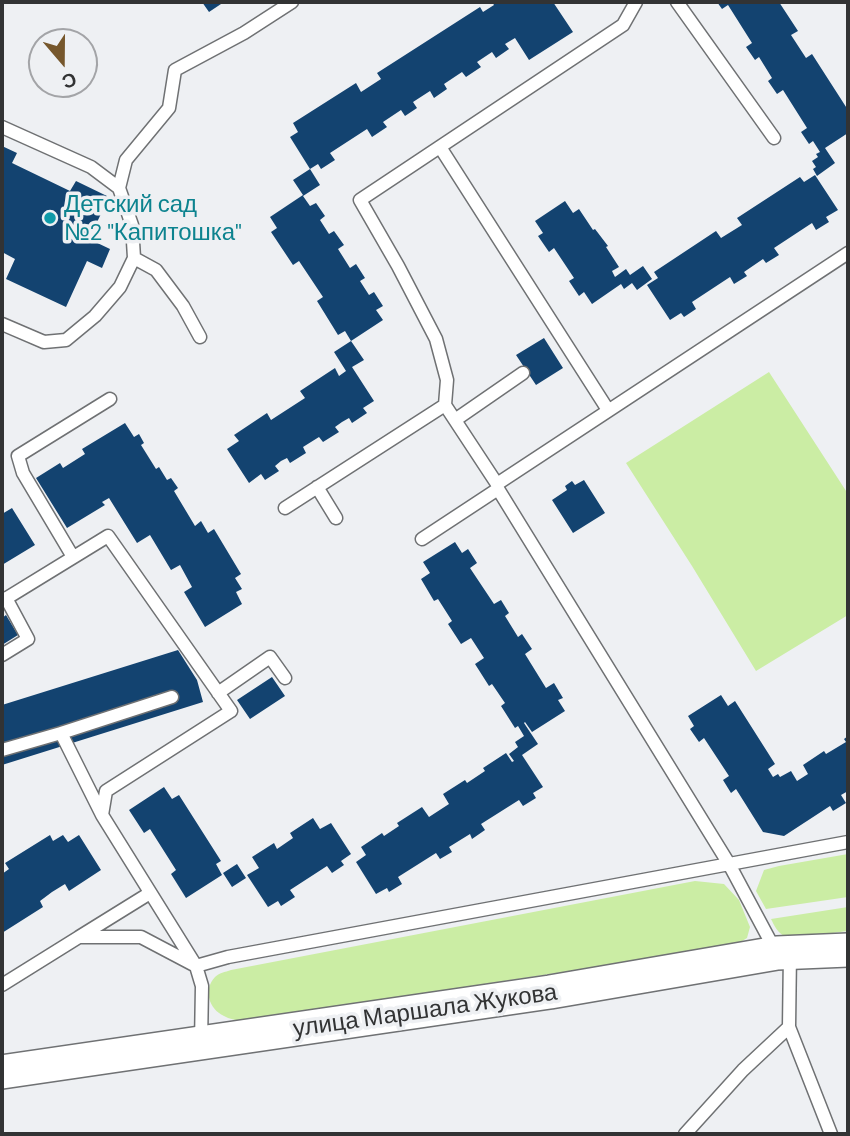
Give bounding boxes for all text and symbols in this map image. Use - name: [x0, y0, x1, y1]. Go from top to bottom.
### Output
- north arrow: [28, 28, 98, 98]
- text: С: [59, 68, 80, 94]
- place label: Детский сад №2 "Капитошка": [64, 190, 241, 246]
- marker: Детский сад №2 "Капитошка": [42, 210, 58, 226]
- street label: улица Маршала Жукова: [291, 977, 559, 1043]

